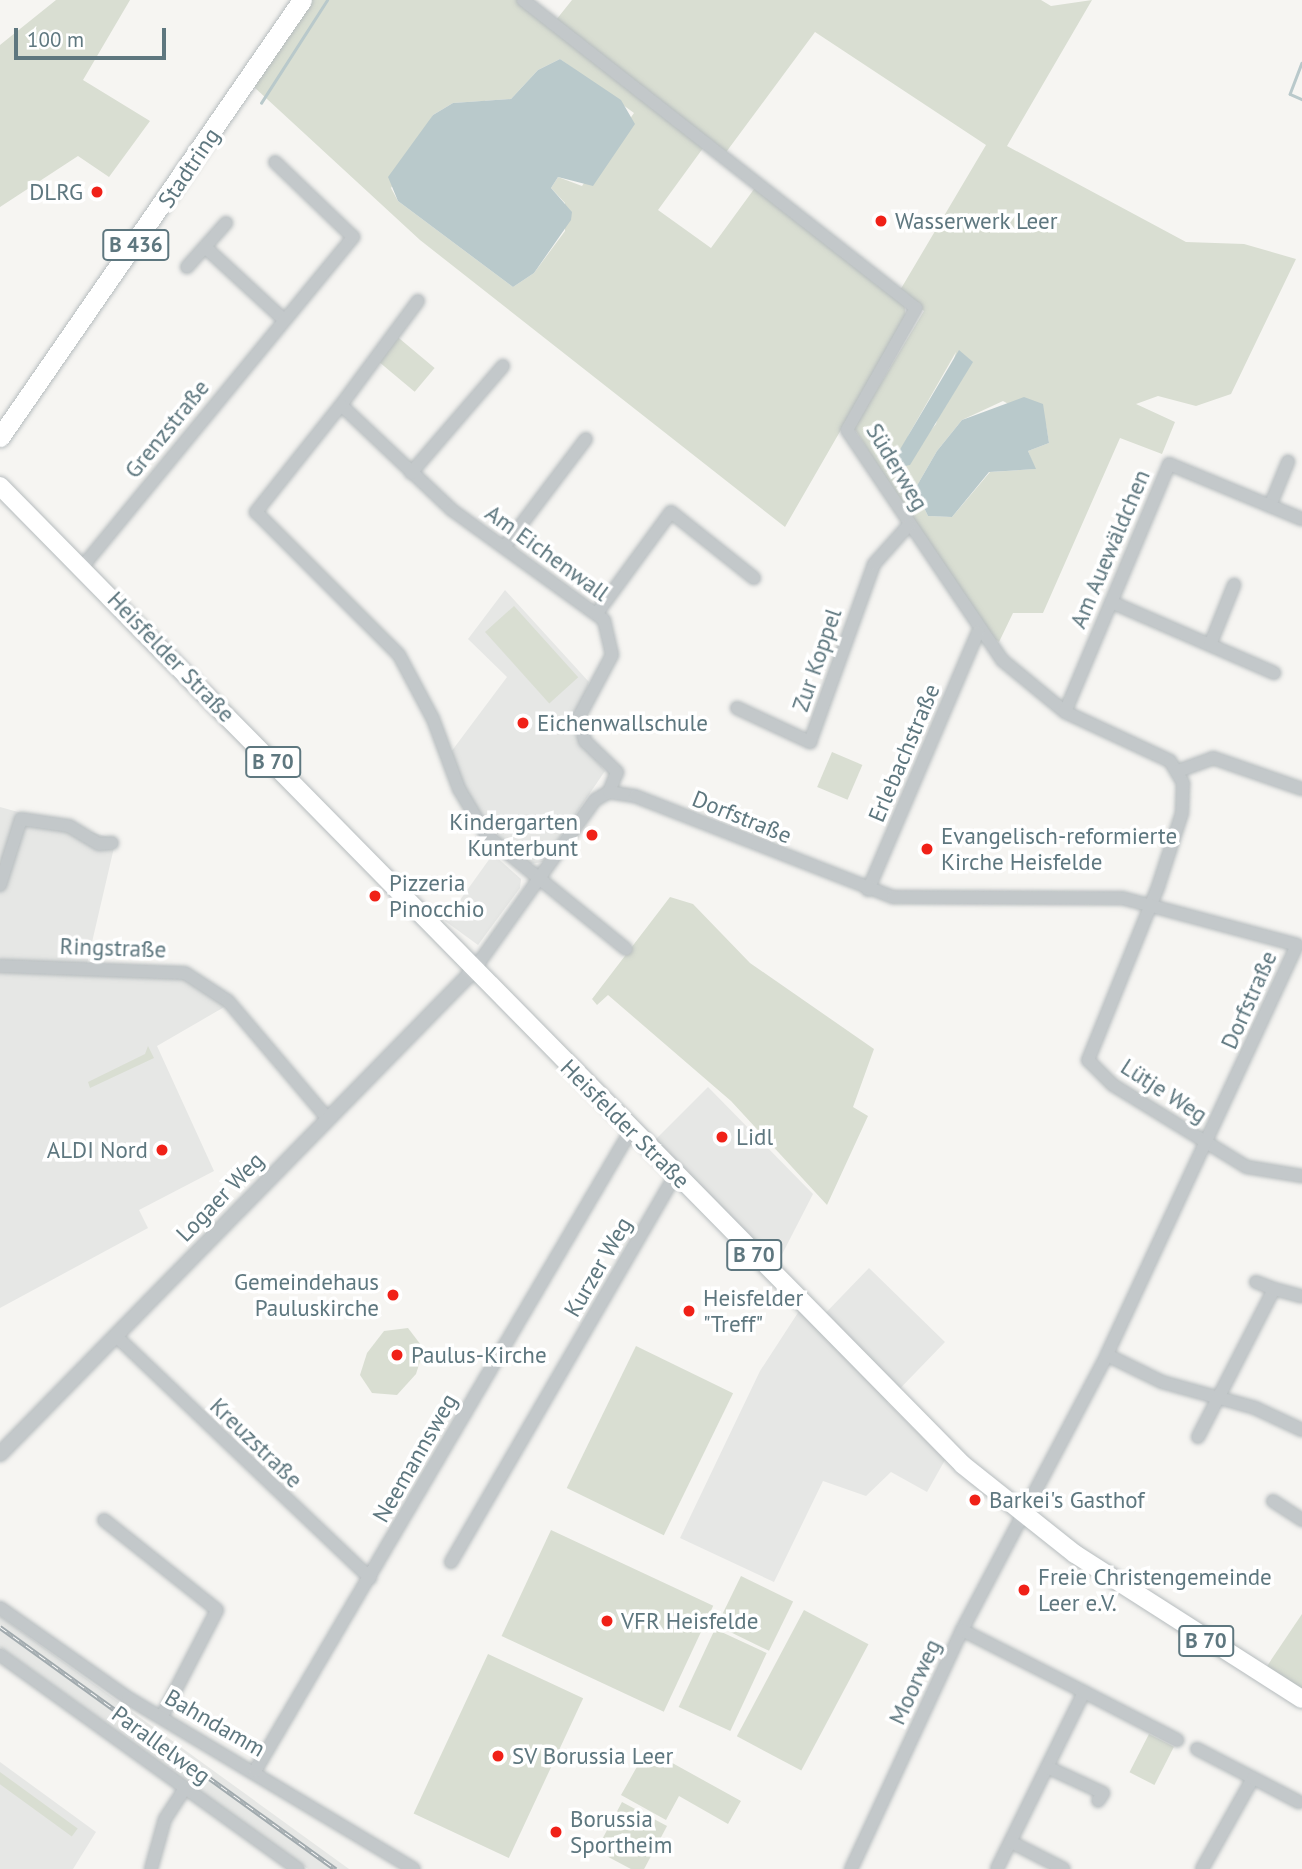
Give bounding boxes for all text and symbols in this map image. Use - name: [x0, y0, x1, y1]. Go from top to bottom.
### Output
- scale bar: [18, 14, 170, 58]
- text: 100 m: [27, 26, 84, 53]
- street label: Stadtring: [152, 123, 226, 213]
- place label: DLRG: [29, 178, 83, 206]
- marker: DLRG: [89, 184, 105, 200]
- place label: Wasserwerk Leer: [895, 207, 1058, 235]
- marker: Wasserwerk Leer: [873, 213, 889, 229]
- road number: B 436: [101, 228, 171, 262]
- street label: Grenzstraße: [119, 374, 215, 484]
- street label: Süderweg: [860, 418, 934, 516]
- street label: Am Auewäldchen: [1064, 465, 1156, 633]
- street label: Am Eichenwall: [480, 499, 614, 607]
- street label: Heisfelder Straße: [102, 586, 240, 728]
- street label: Zur Koppel: [787, 605, 847, 715]
- street label: Erlebachstraße: [863, 680, 945, 826]
- place label: Eichenwallschule: [537, 709, 708, 737]
- marker: Eichenwallschule: [515, 715, 531, 731]
- road number: B 70: [245, 744, 301, 780]
- street label: Dorfstraße: [688, 785, 796, 849]
- place label: Kindergarten Kunterbunt: [449, 808, 578, 862]
- place label: Evangelisch-reformierte Kirche Heisfelde: [941, 822, 1177, 876]
- marker: Kindergarten Kunterbunt: [584, 827, 600, 843]
- marker: Evangelisch-reformierte Kirche Heisfelde: [919, 841, 935, 857]
- place label: Pizzeria Pinocchio: [389, 869, 484, 923]
- marker: Pizzeria Pinocchio: [367, 888, 383, 904]
- street label: Ringstraße: [59, 932, 167, 964]
- street label: Dorfstraße: [1215, 947, 1283, 1053]
- street label: Lütje Weg: [1115, 1053, 1213, 1129]
- street label: Heisfelder Straße: [555, 1054, 695, 1194]
- place label: Lidl: [736, 1123, 773, 1151]
- marker: Lidl: [714, 1129, 730, 1145]
- place label: ALDI Nord: [47, 1136, 148, 1164]
- marker: ALDI Nord: [154, 1142, 170, 1158]
- street label: Logaer Weg: [170, 1146, 270, 1248]
- street label: Kurzer Weg: [558, 1212, 638, 1322]
- road number: B 70: [726, 1238, 782, 1272]
- place label: Gemeindehaus Pauluskirche: [234, 1268, 379, 1322]
- place label: Heisfelder "Treff": [703, 1284, 803, 1338]
- marker: Gemeindehaus Pauluskirche: [385, 1287, 401, 1303]
- marker: Heisfelder "Treff": [681, 1303, 697, 1319]
- place label: Paulus-Kirche: [411, 1341, 547, 1369]
- marker: Paulus-Kirche: [389, 1347, 405, 1363]
- street label: Neemannsweg: [367, 1389, 463, 1527]
- street label: Kreuzstraße: [204, 1392, 308, 1494]
- place label: Barkei's Gasthof: [989, 1486, 1145, 1514]
- marker: Barkei's Gasthof: [967, 1492, 983, 1508]
- place label: Freie Christengemeinde Leer e.V.: [1038, 1563, 1272, 1617]
- marker: Freie Christengemeinde Leer e.V.: [1016, 1582, 1032, 1598]
- place label: VFR Heisfelde: [621, 1607, 758, 1635]
- marker: VFR Heisfelde: [599, 1613, 615, 1629]
- road number: B 70: [1178, 1624, 1234, 1658]
- street label: Moorweg: [883, 1635, 947, 1729]
- street label: Bahndamm: [160, 1683, 270, 1763]
- street label: Parallelweg: [106, 1700, 216, 1790]
- place label: SV Borussia Leer: [512, 1742, 674, 1770]
- marker: SV Borussia Leer: [490, 1748, 506, 1764]
- place label: Borussia Sportheim: [570, 1805, 672, 1859]
- marker: Borussia Sportheim: [548, 1824, 564, 1840]

